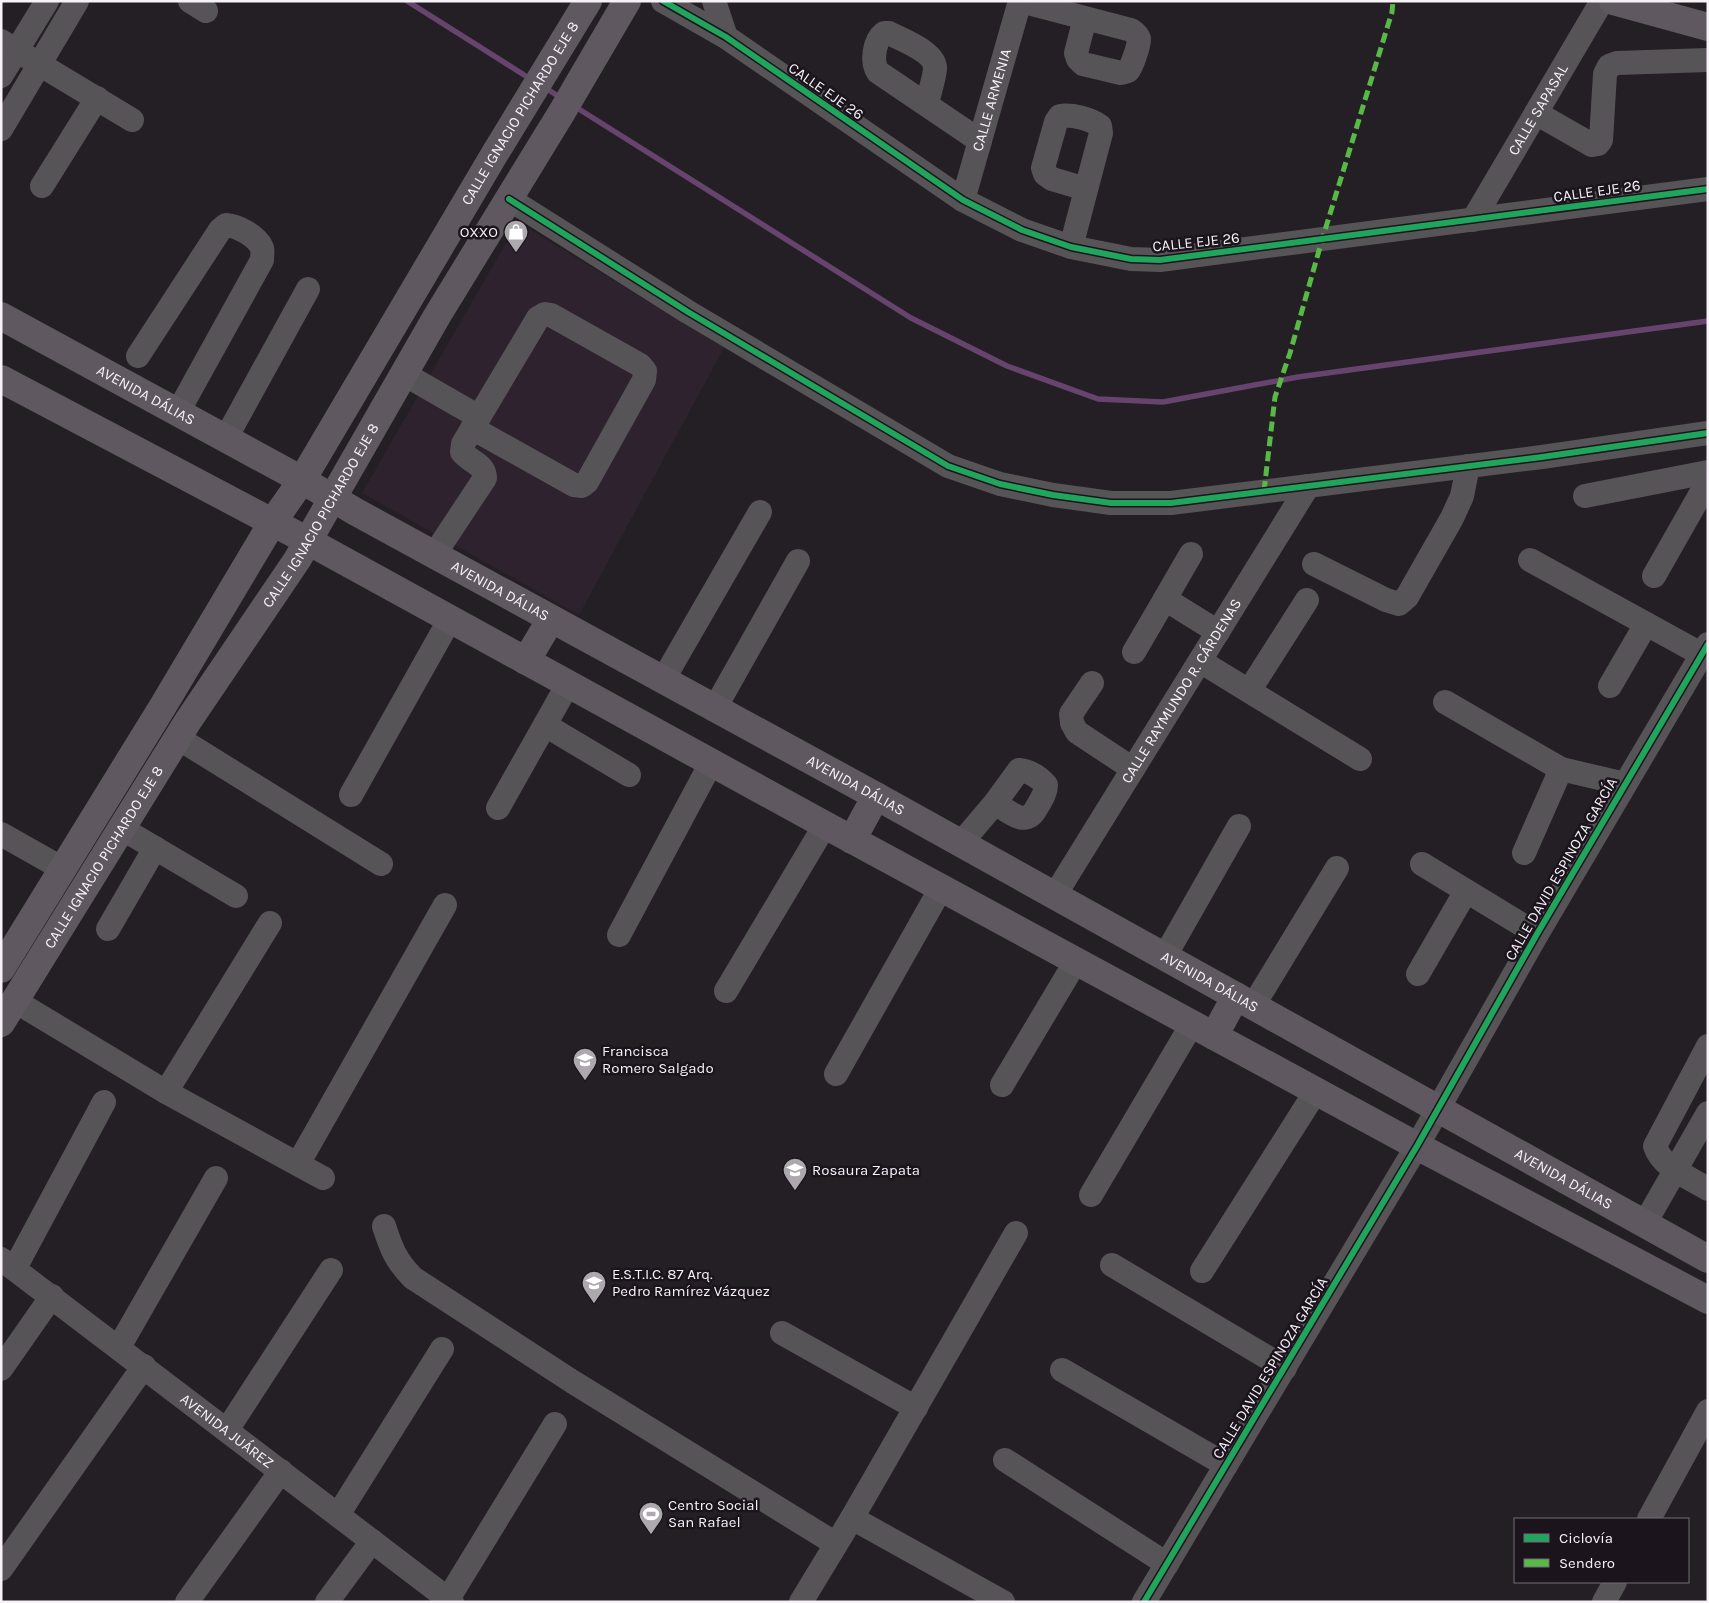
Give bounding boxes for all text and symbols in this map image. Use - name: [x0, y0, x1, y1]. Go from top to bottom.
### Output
- street label: CALLE IGNACIO PICHARDO EJE 8: [457, 18, 582, 208]
- street label: CALLE ARMENIA: [968, 46, 1015, 153]
- street label: CALLE EJE 26: [785, 59, 867, 123]
- street label: CALLE SAPASAL: [1504, 61, 1572, 158]
- street label: CALLE EJE 26: [1552, 176, 1642, 206]
- shop icon: OXXO: [503, 219, 529, 253]
- place label: OXXO: [460, 223, 498, 241]
- street label: CALLE EJE 26: [1152, 228, 1240, 256]
- street label: AVENIDA DÁLIAS: [94, 361, 198, 429]
- street label: CALLE IGNACIO PICHARDO EJE 8: [258, 420, 383, 611]
- street label: AVENIDA DÁLIAS: [448, 557, 553, 625]
- street label: CALLE RAYMUNDO R. CÁRDENAS: [1117, 595, 1245, 787]
- street label: AVENIDA DÁLIAS: [804, 751, 908, 819]
- street label: CALLE IGNACIO PICHARDO EJE 8: [40, 762, 167, 952]
- street label: CALLE DAVID ESPINOZA GARCÍA: [1501, 774, 1621, 964]
- street label: AVENIDA DÁLIAS: [1158, 947, 1262, 1016]
- place label: Francisca Romero Salgado: [602, 1042, 714, 1077]
- school or university icon: Francisca Romero Salgado: [572, 1047, 598, 1081]
- street label: AVENIDA DÁLIAS: [1512, 1144, 1616, 1213]
- school or university icon: Rosaura Zapata: [782, 1157, 808, 1191]
- place label: Rosaura Zapata: [812, 1161, 920, 1179]
- place label: E.S.T.I.C. 87 Arq. Pedro Ramírez Vázquez: [612, 1265, 770, 1300]
- school or university icon: E.S.T.I.C. 87 Arq. Pedro Ramírez Vázquez: [581, 1270, 607, 1304]
- street label: CALLE DAVID ESPINOZA GARCÍA: [1209, 1274, 1332, 1462]
- street label: AVENIDA JUÁREZ: [177, 1390, 277, 1472]
- place label: Centro Social San Rafael: [668, 1496, 759, 1531]
- sports icon: Centro Social San Rafael: [638, 1501, 664, 1535]
- legend: [1514, 1518, 1689, 1583]
- text: Ciclovía: [1559, 1529, 1613, 1547]
- text: Sendero: [1559, 1554, 1615, 1572]

